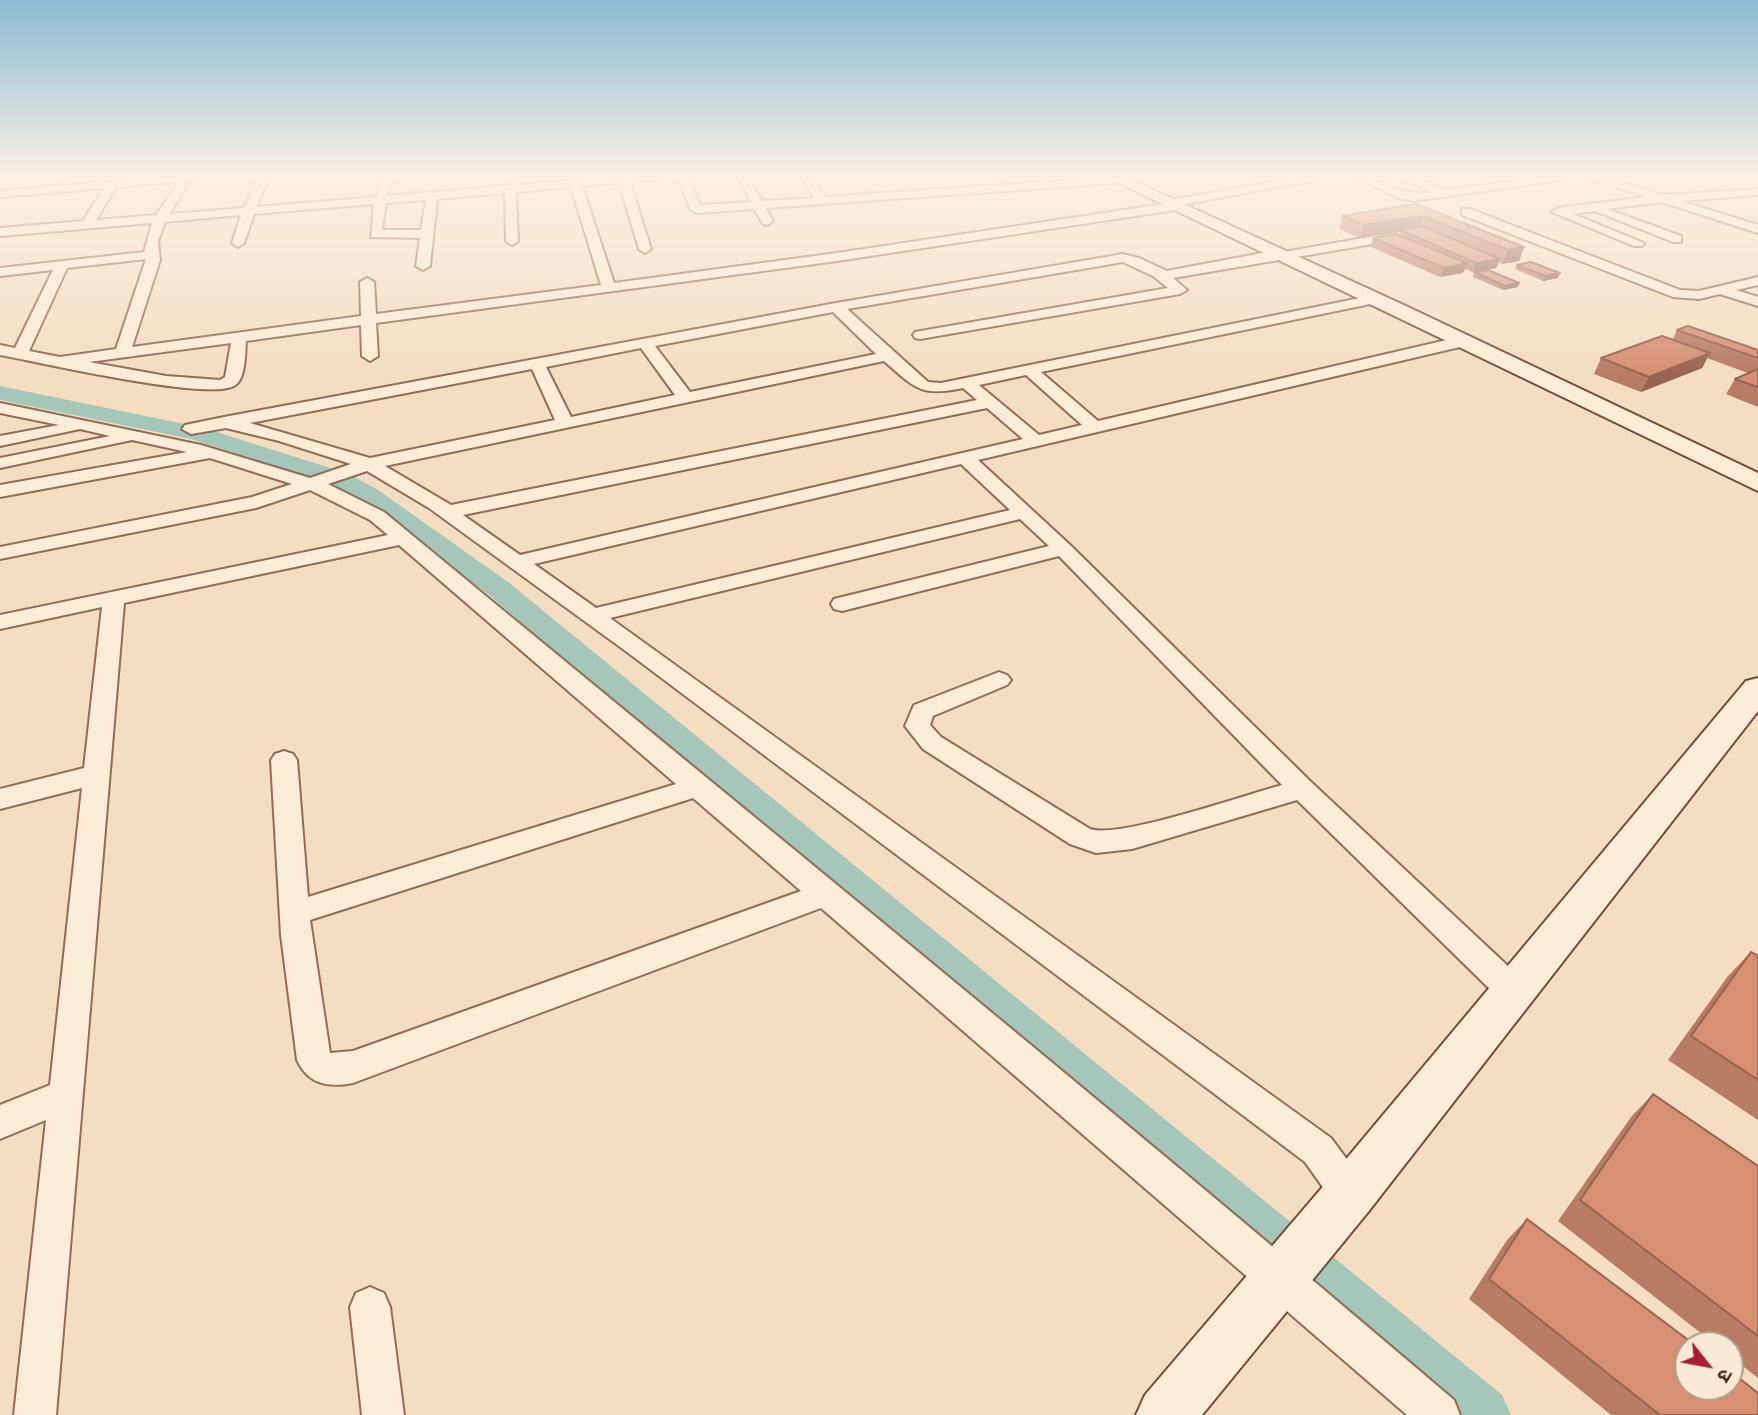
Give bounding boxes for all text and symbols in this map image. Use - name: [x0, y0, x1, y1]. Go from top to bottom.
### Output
- north arrow: [1674, 1331, 1744, 1401]
- text: उ: [1712, 1365, 1738, 1387]

